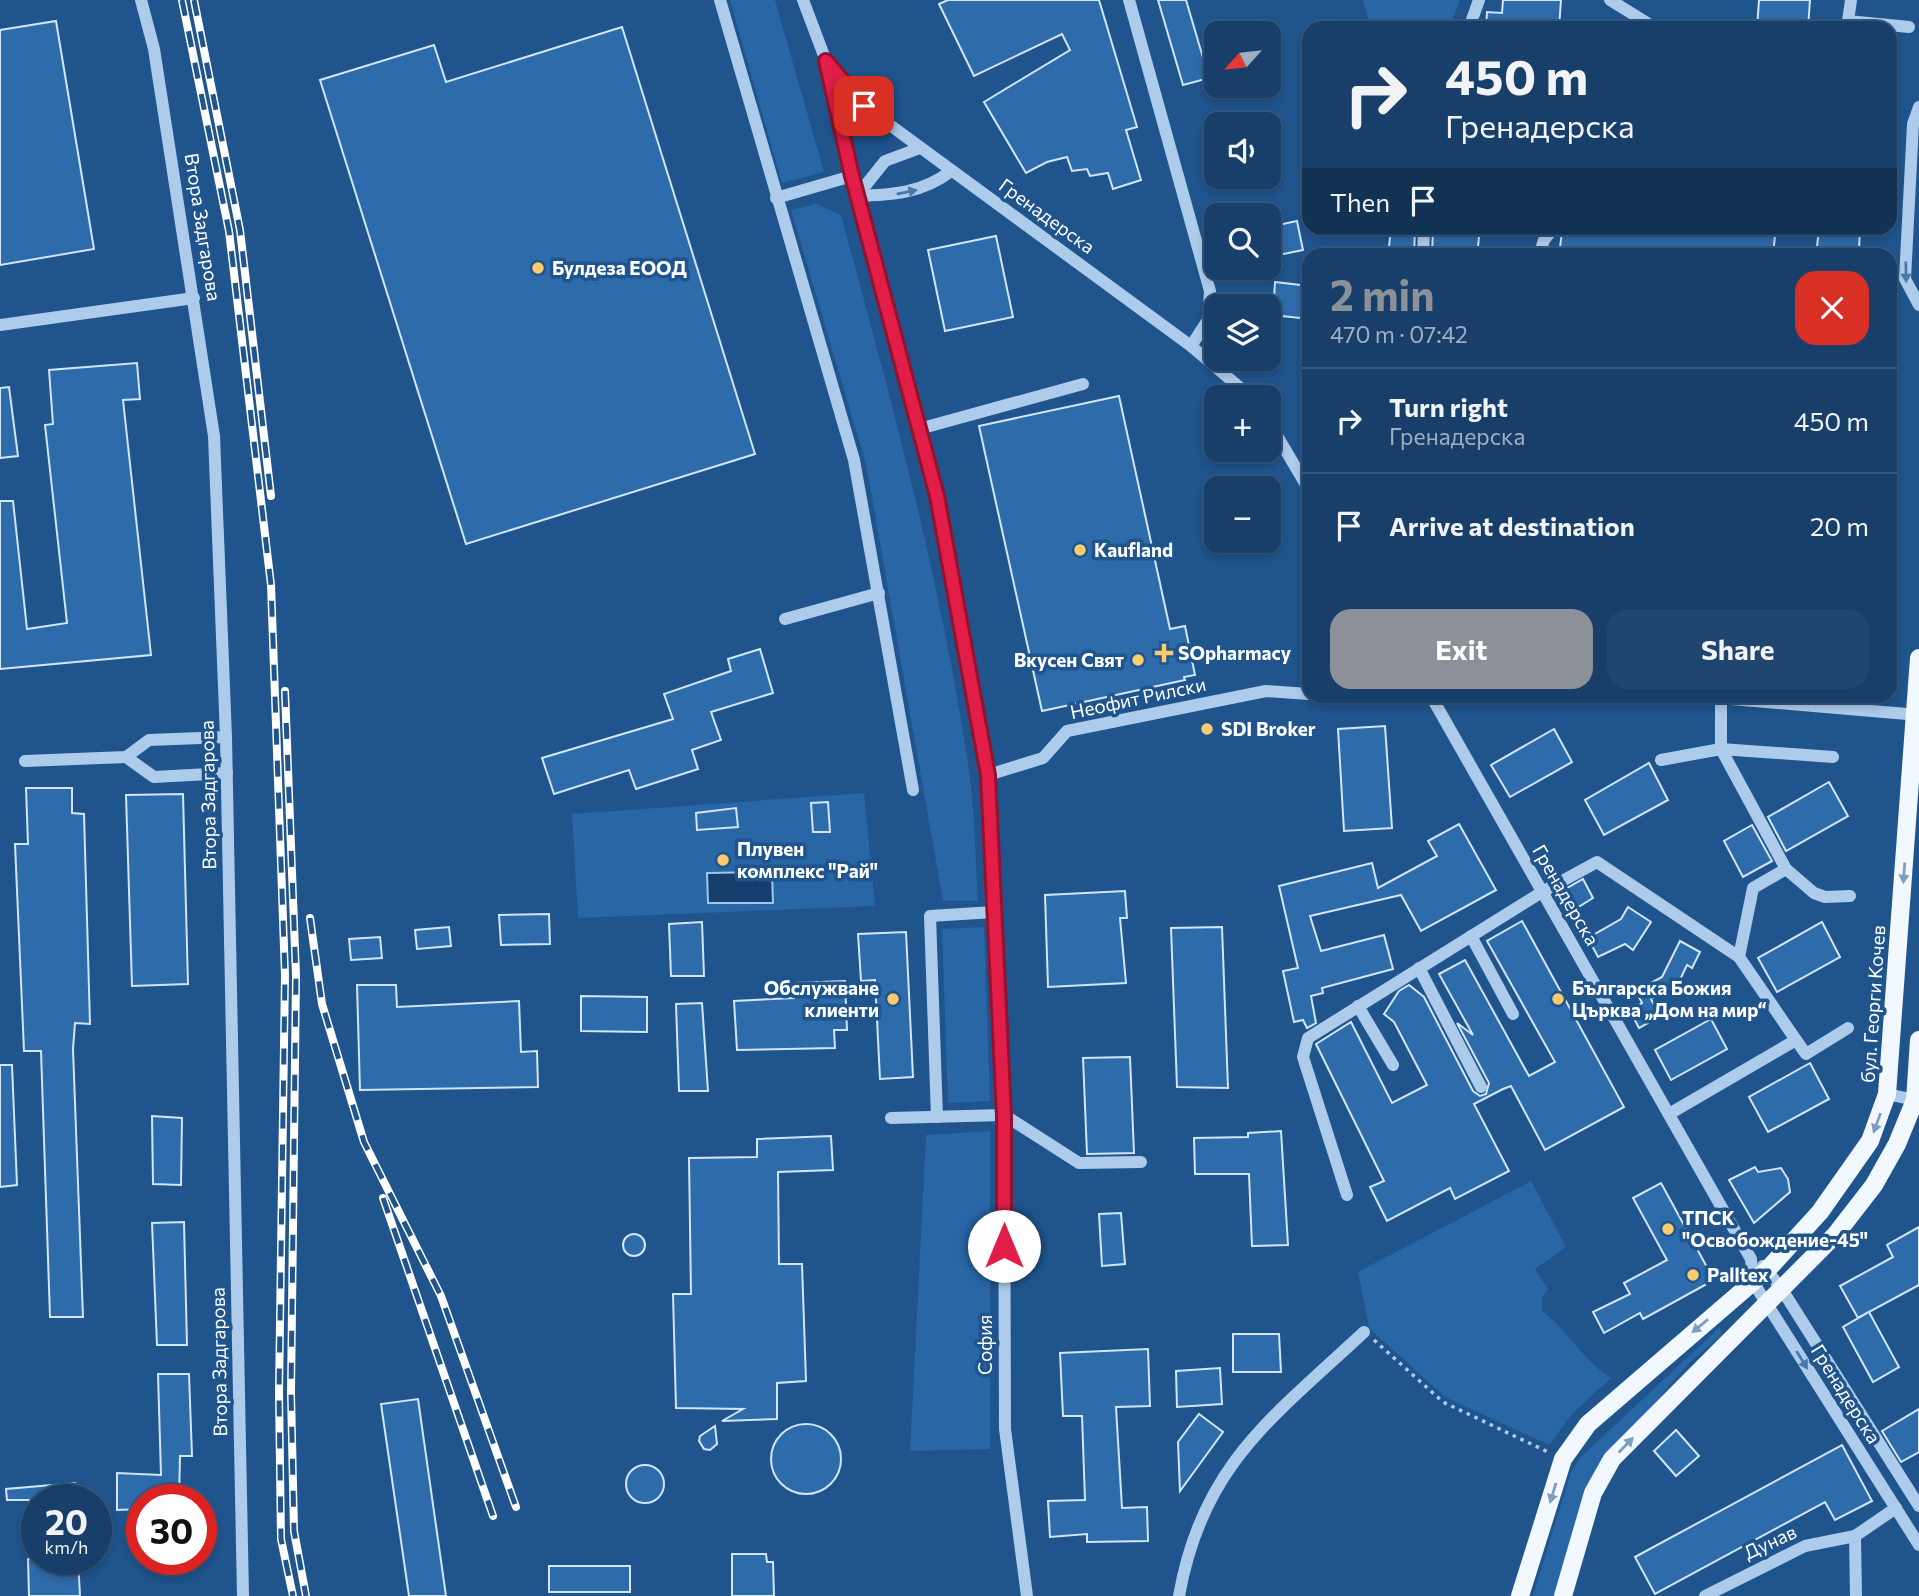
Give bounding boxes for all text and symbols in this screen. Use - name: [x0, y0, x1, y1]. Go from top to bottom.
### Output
- north arrow: [1204, 21, 1281, 98]
- map controls: [1204, 21, 1281, 553]
- text: 450 m: [1445, 45, 1588, 105]
- icon: right: [1330, 49, 1421, 140]
- pin: [834, 76, 894, 136]
- icon: arrive: [845, 87, 883, 125]
- text: Гренадерска: [1445, 105, 1635, 145]
- button: sound: [1204, 112, 1281, 189]
- street label: Втора Задгарова: [180, 151, 227, 303]
- street label: Гренадерска: [995, 173, 1100, 258]
- icon: arrive: [1404, 182, 1442, 220]
- one-way arrow: [896, 186, 918, 197]
- text: Then: [1330, 186, 1390, 217]
- button: search: [1204, 203, 1281, 280]
- place label: Булдеза ЕООД: [552, 256, 687, 279]
- marker: Булдеза ЕООД: [530, 260, 546, 276]
- one-way arrow: [1900, 261, 1912, 283]
- text: 2 min: [1330, 268, 1435, 320]
- button: close: [1795, 271, 1869, 345]
- button: layers: [1204, 294, 1281, 371]
- text: 470 m · 07:42: [1330, 320, 1468, 348]
- button: +: [1204, 385, 1281, 462]
- text: Turn right: [1389, 391, 1508, 422]
- icon: right: [1330, 402, 1368, 440]
- text: 450 m: [1794, 405, 1869, 436]
- text: Гренадерска: [1389, 422, 1525, 450]
- button: −: [1204, 476, 1281, 553]
- icon: arrive: [1330, 507, 1368, 545]
- text: Arrive at destination: [1389, 510, 1635, 541]
- text: 20 m: [1810, 510, 1869, 541]
- place label: Kaufland: [1094, 538, 1173, 561]
- marker: Kaufland: [1072, 542, 1088, 558]
- button: Exit: [1330, 609, 1593, 689]
- button: Share: [1607, 609, 1869, 689]
- place label: SOpharmacy: [1178, 641, 1292, 664]
- marker: SOpharmacy: [1156, 645, 1172, 661]
- place label: Вкусен Свят: [1014, 648, 1124, 671]
- marker: Вкусен Свят: [1130, 652, 1146, 668]
- street label: Неофит Рилски: [1068, 672, 1208, 723]
- place label: SDI Broker: [1221, 717, 1316, 740]
- street label: Втора Задгарова: [195, 720, 220, 870]
- marker: SDI Broker: [1199, 721, 1215, 737]
- place label: Плувен комплекс "Рай": [737, 837, 878, 882]
- street label: Гренадерска: [1528, 840, 1605, 949]
- marker: Плувен комплекс "Рай": [715, 852, 731, 868]
- one-way arrow: [1898, 862, 1909, 884]
- street label: бул. Георги Кочев: [1856, 924, 1889, 1083]
- place label: Обслужване клиенти: [764, 976, 879, 1021]
- place label: Българска Божия Църква „Дом на мир“: [1572, 976, 1767, 1021]
- marker: Обслужване клиенти: [885, 991, 901, 1007]
- marker: Българска Божия Църква „Дом на мир“: [1550, 991, 1566, 1007]
- one-way arrow: [1871, 1112, 1882, 1133]
- place label: ТПСК "Освобождение-45": [1682, 1206, 1868, 1251]
- position arrow: [967, 1209, 1041, 1283]
- marker: ТПСК "Освобождение-45": [1660, 1221, 1676, 1237]
- place label: Palltex: [1707, 1263, 1769, 1286]
- marker: Palltex: [1685, 1267, 1701, 1283]
- street label: Втора Задгарова: [206, 1287, 231, 1437]
- street label: София: [973, 1315, 996, 1375]
- one-way arrow: [1692, 1318, 1709, 1333]
- street label: Гренадерска: [1807, 1340, 1886, 1448]
- one-way arrow: [1796, 1350, 1809, 1370]
- one-way arrow: [1617, 1436, 1634, 1453]
- one-way arrow: [1547, 1482, 1557, 1503]
- speed limit sign: 30: [126, 1484, 217, 1575]
- text: 20: [45, 1499, 88, 1542]
- street label: Дунав: [1740, 1519, 1800, 1564]
- text: km/h: [45, 1536, 88, 1558]

